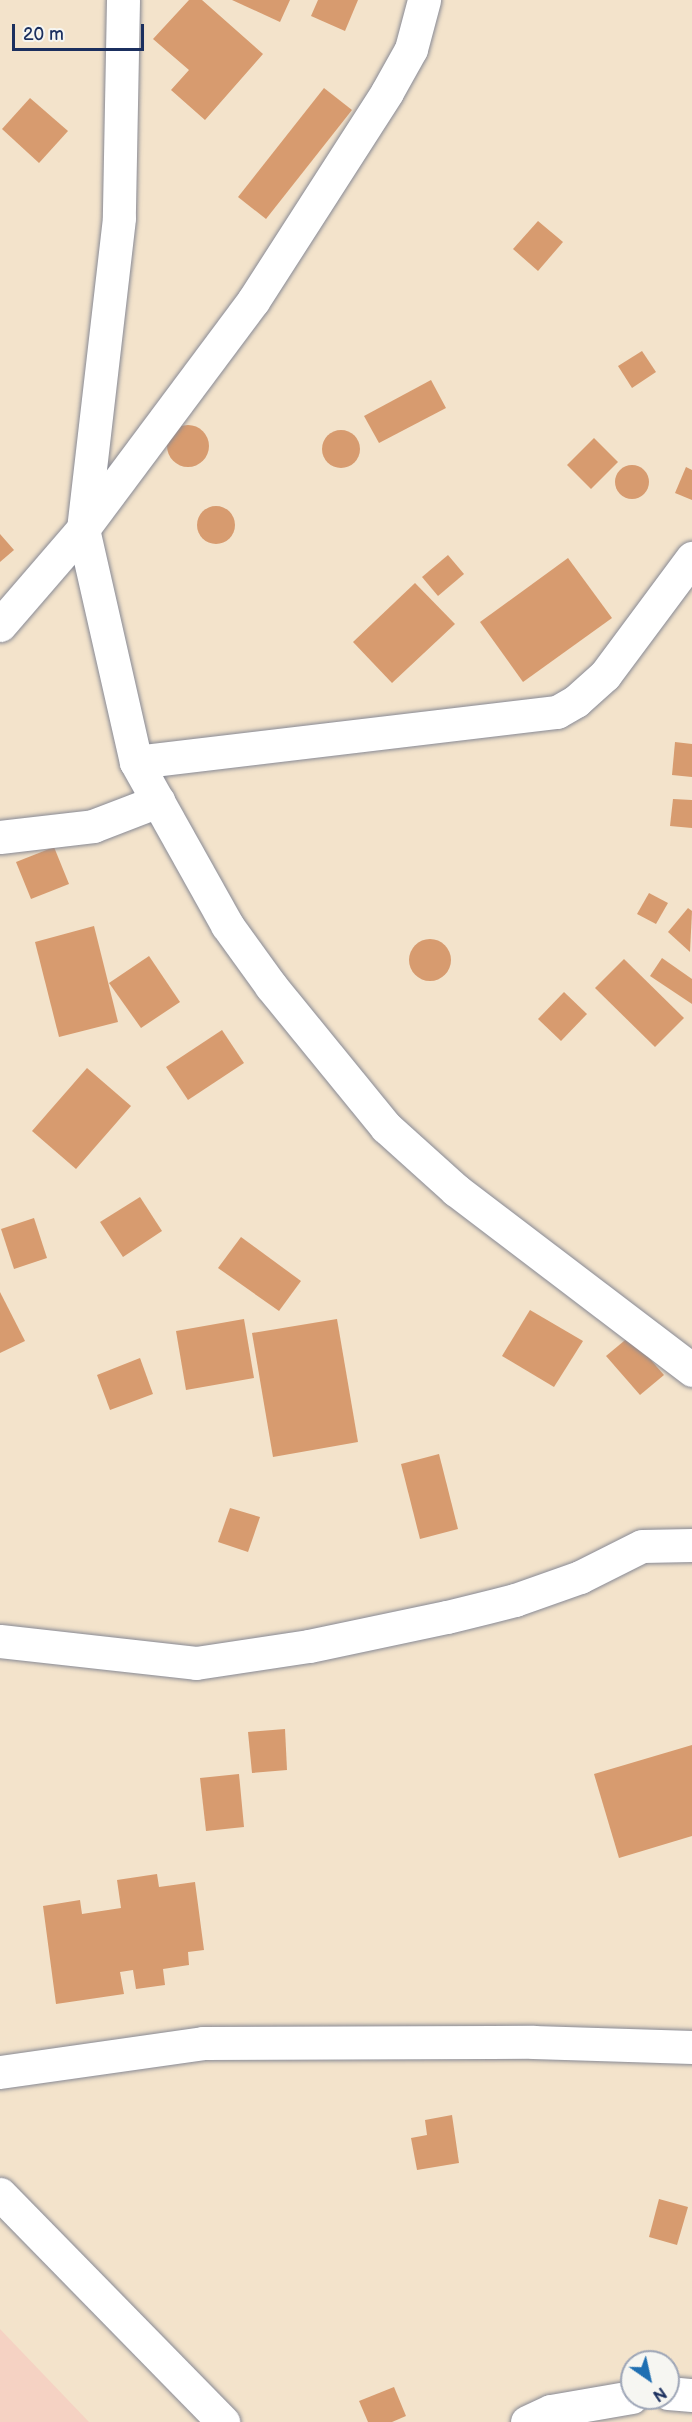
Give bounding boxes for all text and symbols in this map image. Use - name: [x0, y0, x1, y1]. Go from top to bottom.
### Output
- scale bar: [15, 12, 147, 50]
- text: 20 m: [23, 24, 64, 45]
- north arrow: [620, 2350, 680, 2410]
- text: N: [649, 2382, 670, 2405]

